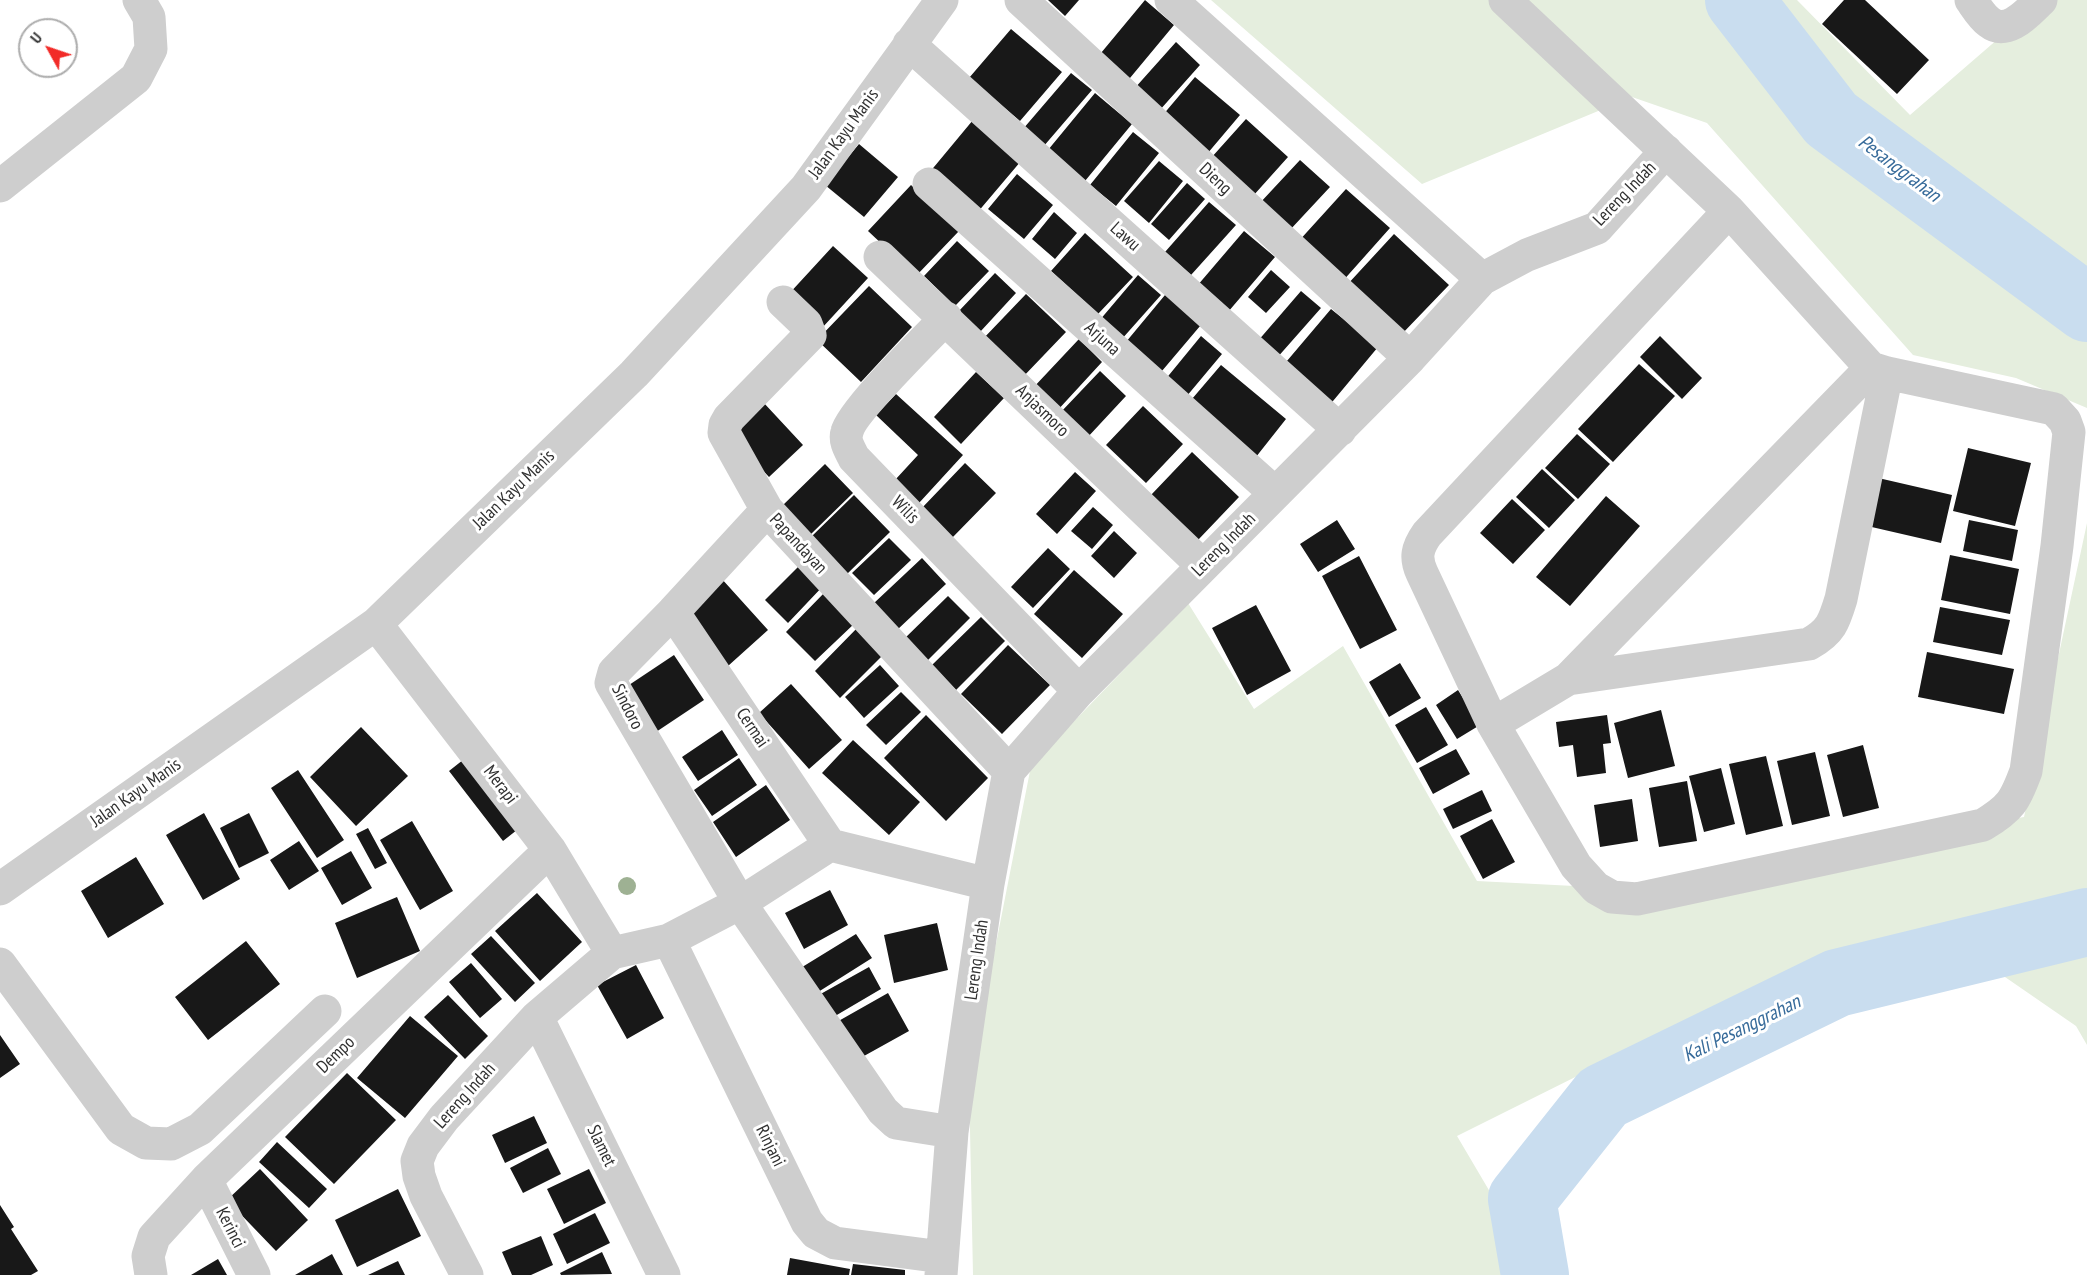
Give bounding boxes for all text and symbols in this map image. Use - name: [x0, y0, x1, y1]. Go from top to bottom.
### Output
- north arrow: [18, 18, 78, 78]
- text: U: [25, 28, 46, 47]
- street label: Jalan Kayu Manis: [804, 85, 884, 183]
- water label: Pesanggrahan: [1853, 130, 1945, 208]
- street label: Lereng Indah: [1589, 157, 1661, 231]
- street label: Dieng: [1194, 159, 1236, 199]
- street label: Lawu: [1106, 218, 1144, 256]
- street label: Arjuna: [1080, 318, 1124, 360]
- street label: Anjasmoro: [1011, 380, 1073, 442]
- street label: Jalan Kayu Manis: [469, 446, 559, 534]
- street label: Wilis: [887, 492, 923, 528]
- street label: Papandayan: [765, 509, 831, 579]
- street label: Lereng Indah: [1188, 509, 1260, 581]
- street label: Sindoro: [607, 681, 647, 733]
- street label: Cermai: [731, 704, 773, 752]
- street label: Jalan Kayu Manis: [87, 754, 185, 832]
- street label: Merapi: [479, 761, 521, 809]
- street label: Lereng Indah: [961, 918, 993, 1002]
- water label: Kali Pesanggrahan: [1680, 990, 1804, 1068]
- street label: Dempo: [313, 1032, 359, 1078]
- street label: Lereng Indah: [430, 1059, 500, 1133]
- street label: Slamet: [582, 1122, 620, 1170]
- street label: Rinjani: [751, 1122, 789, 1170]
- street label: Kerinci: [211, 1204, 249, 1252]

